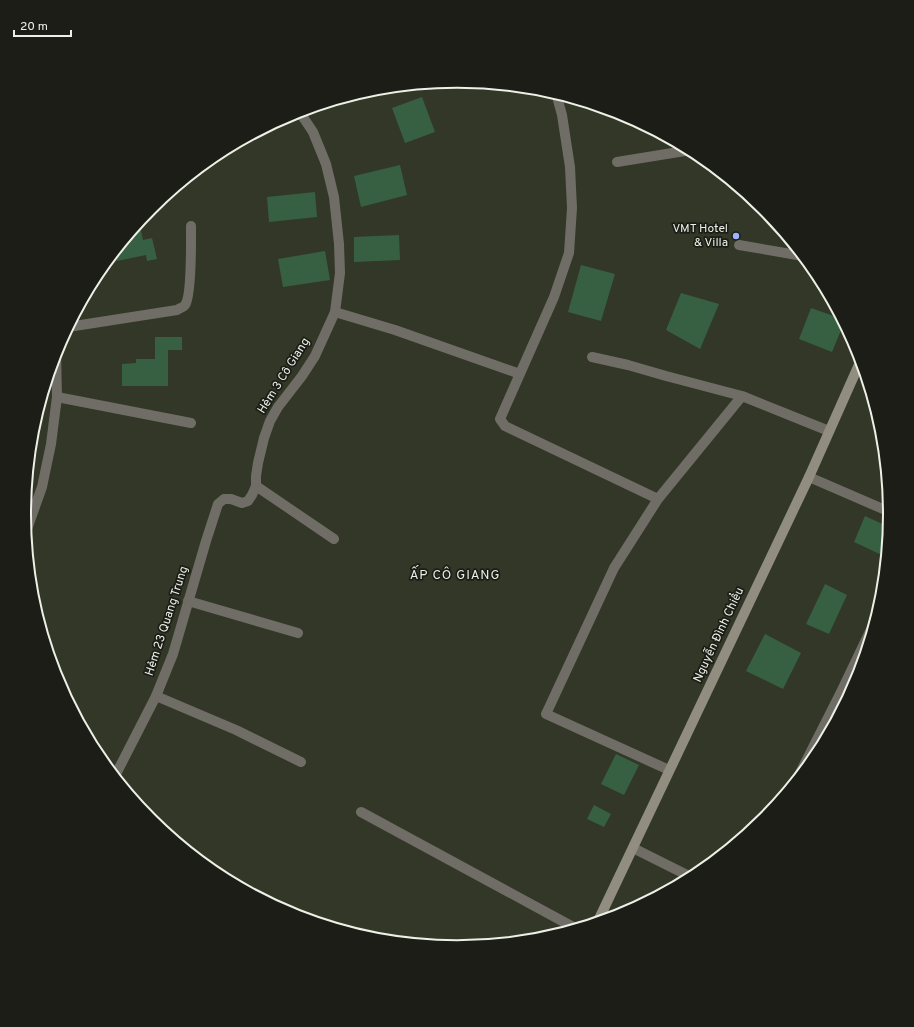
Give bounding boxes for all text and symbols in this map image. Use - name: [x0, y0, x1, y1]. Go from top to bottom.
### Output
- scale bar: [14, 12, 71, 38]
- text: 20 m: [20, 19, 48, 35]
- place label: VMT Hotel & Villa: [672, 221, 728, 251]
- marker: VMT Hotel & Villa: [731, 231, 741, 241]
- street label: Hẻm 3 Cô Giang: [254, 335, 314, 417]
- street label: Hẻm 23 Quang Trung: [142, 564, 192, 678]
- district label: ẤP CÔ GIANG: [410, 565, 500, 584]
- street label: Nguyễn Đình Chiểu: [690, 585, 748, 685]

